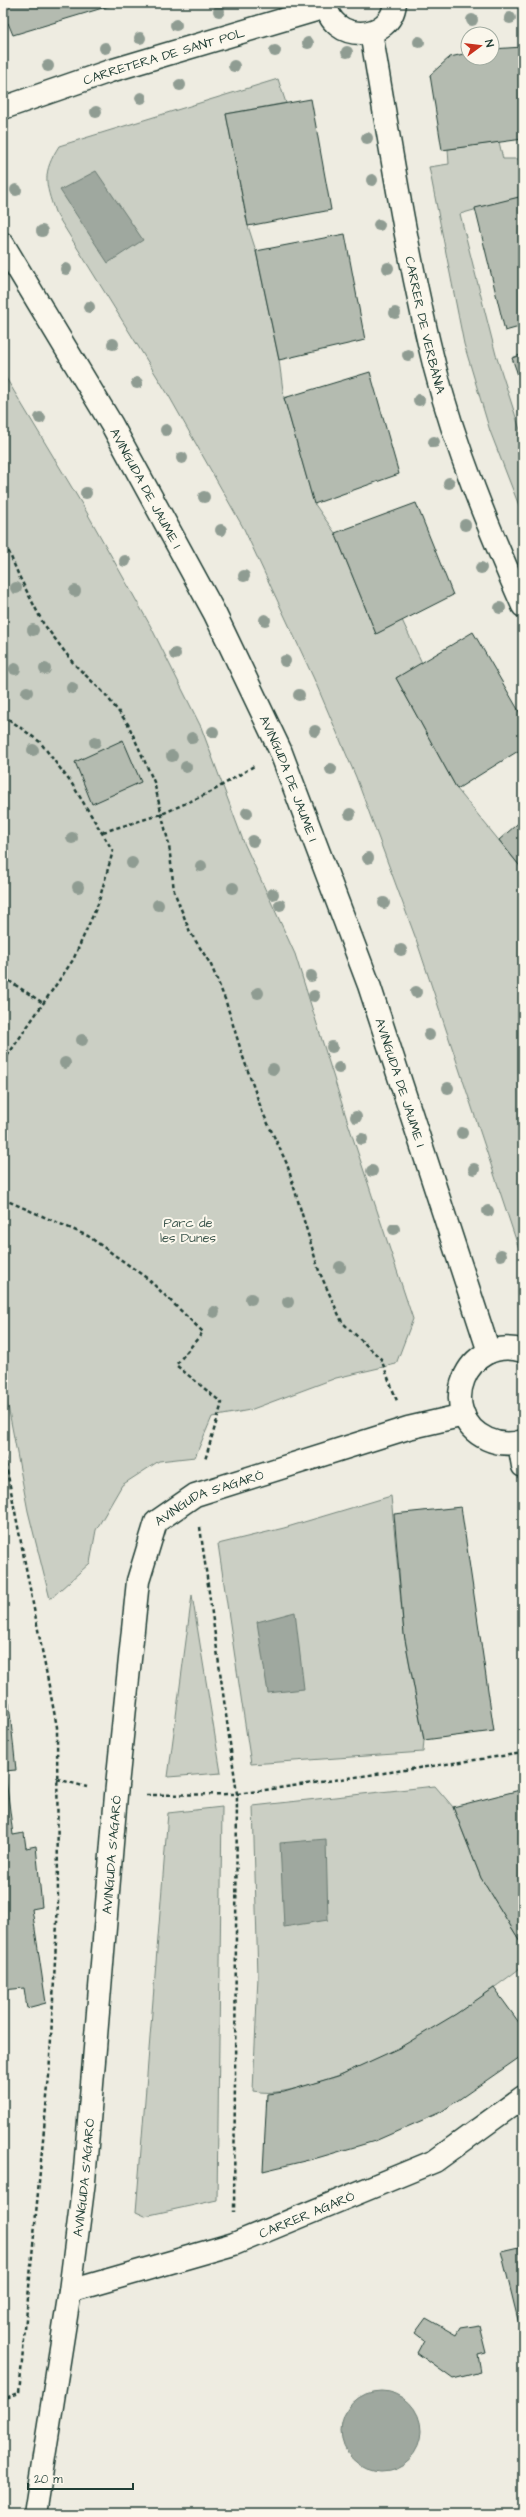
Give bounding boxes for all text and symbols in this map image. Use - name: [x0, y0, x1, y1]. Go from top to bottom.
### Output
- street label: CARRETERA DE SANT POL: [81, 24, 247, 90]
- north arrow: [460, 26, 500, 66]
- text: N: [481, 38, 497, 49]
- street label: CARRER DE VERBÀNIA: [400, 255, 450, 397]
- street label: AVINGUDA DE JAUME I: [105, 425, 186, 552]
- street label: AVINGUDA DE JAUME I: [255, 713, 322, 844]
- street label: AVINGUDA DE JAUME I: [370, 1016, 429, 1149]
- park label: Parc de les Dunes: [160, 1214, 216, 1247]
- street label: AVINGUDA S'AGARÓ: [151, 1466, 266, 1530]
- street label: AVINGUDA S'AGARÓ: [98, 1794, 126, 1915]
- street label: AVINGUDA S'AGARÓ: [69, 2117, 99, 2238]
- street label: CARRER AGARÓ: [256, 2187, 358, 2243]
- scale bar: [28, 2465, 133, 2491]
- text: 20 m: [34, 2471, 63, 2488]

